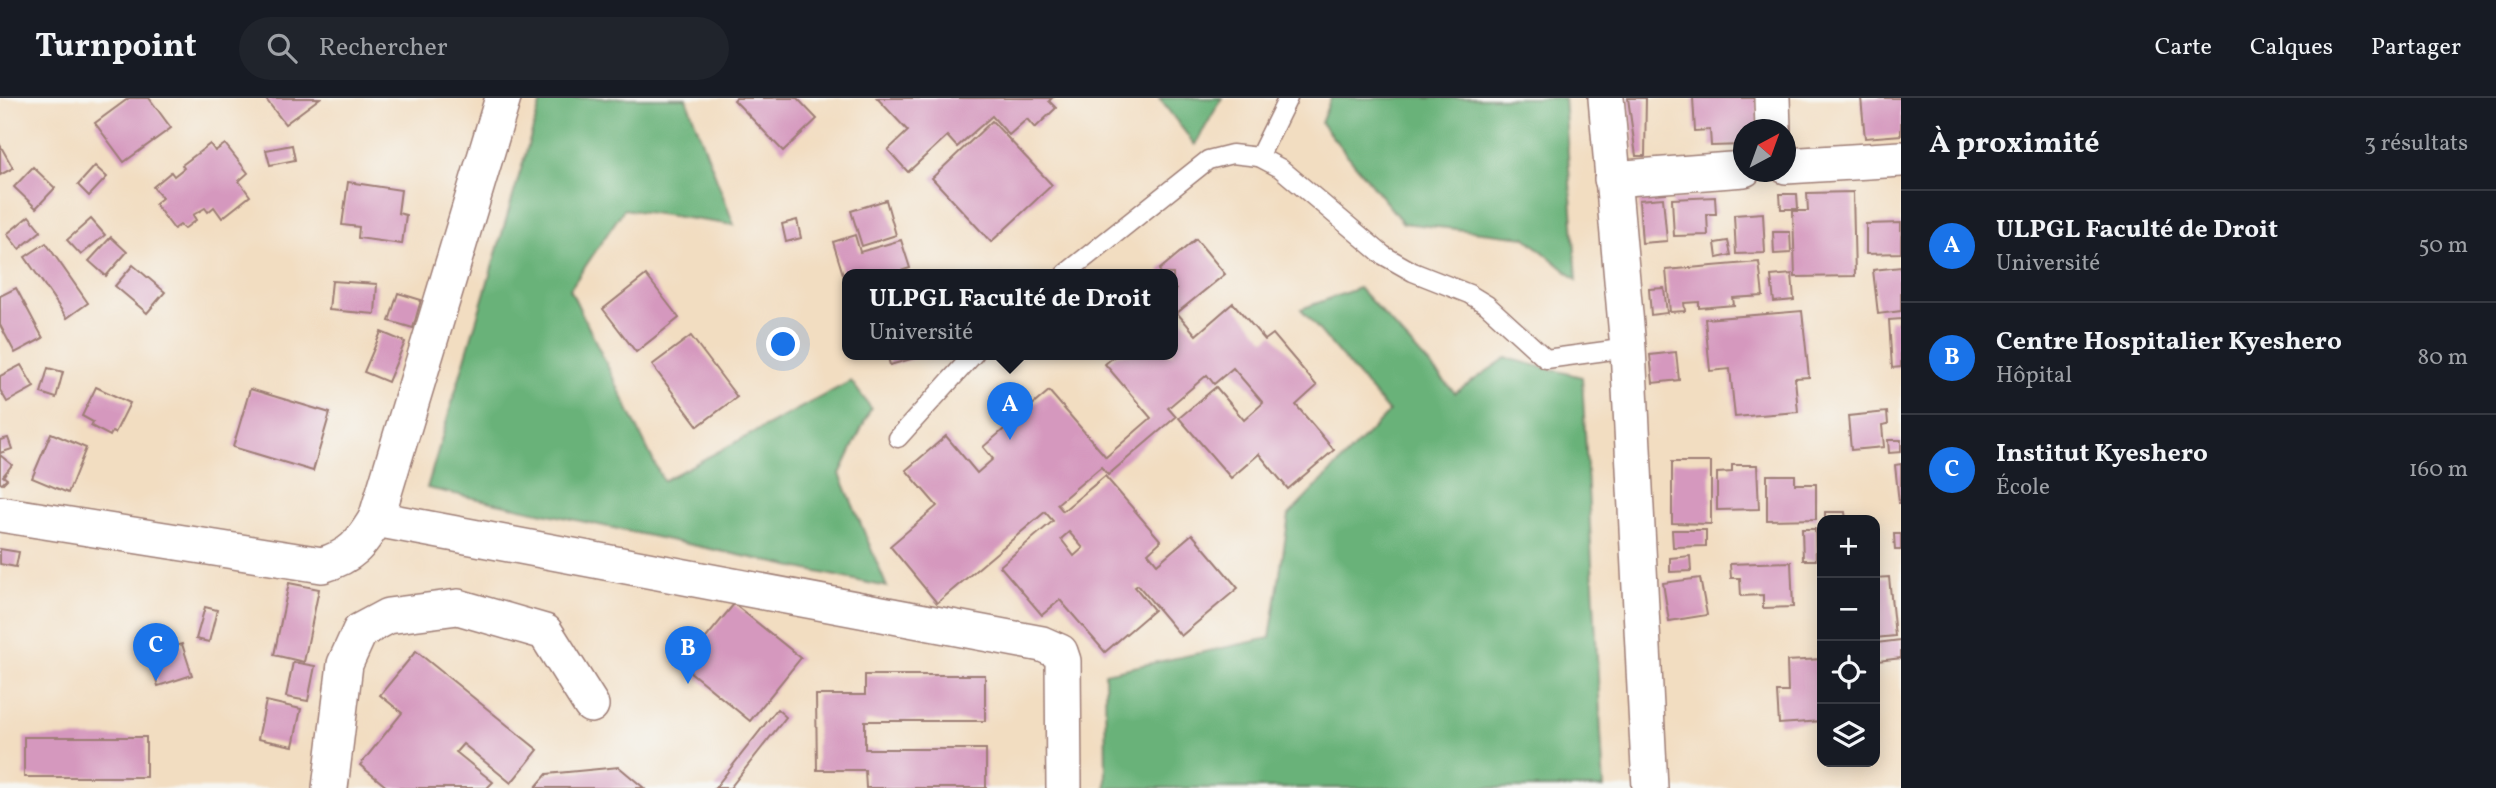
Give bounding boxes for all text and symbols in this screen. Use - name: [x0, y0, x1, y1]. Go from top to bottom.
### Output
- search box: [239, 17, 729, 80]
- text: Turnpoint: [35, 25, 197, 71]
- icon: search: [263, 29, 301, 67]
- text: Rechercher: [319, 30, 448, 66]
- text: Carte: [2155, 31, 2212, 65]
- text: Calques: [2250, 31, 2333, 65]
- text: Partager: [2371, 31, 2461, 65]
- north arrow: [1733, 119, 1796, 182]
- text: À proximité: [1929, 123, 2100, 165]
- text: 3 résultats: [2364, 128, 2468, 160]
- text: ULPGL Faculté de Droit: [1996, 212, 2278, 248]
- text: A: [1944, 230, 1960, 262]
- text: 50 m: [2419, 230, 2468, 262]
- text: Université: [1996, 248, 2100, 280]
- popup: [842, 269, 1178, 360]
- text: ULPGL Faculté de Droit: [869, 281, 1151, 317]
- text: Université: [869, 317, 973, 349]
- text: Centre Hospitalier Kyeshero: [1996, 324, 2342, 360]
- your location: [766, 327, 800, 361]
- text: B: [1944, 342, 1960, 374]
- text: 80 m: [2418, 342, 2468, 374]
- text: Hôpital: [1996, 360, 2072, 392]
- pin: A: [987, 382, 1033, 440]
- text: Institut Kyeshero: [1996, 436, 2208, 472]
- text: C: [1945, 454, 1959, 486]
- text: 160 m: [2409, 454, 2468, 486]
- text: École: [1996, 472, 2050, 504]
- map controls: [1817, 515, 1880, 767]
- button: +: [1817, 515, 1880, 578]
- button: −: [1817, 578, 1880, 641]
- pin: C: [133, 623, 179, 681]
- pin: B: [665, 626, 711, 684]
- button: locate: [1817, 641, 1880, 704]
- button: layers: [1817, 704, 1880, 767]

